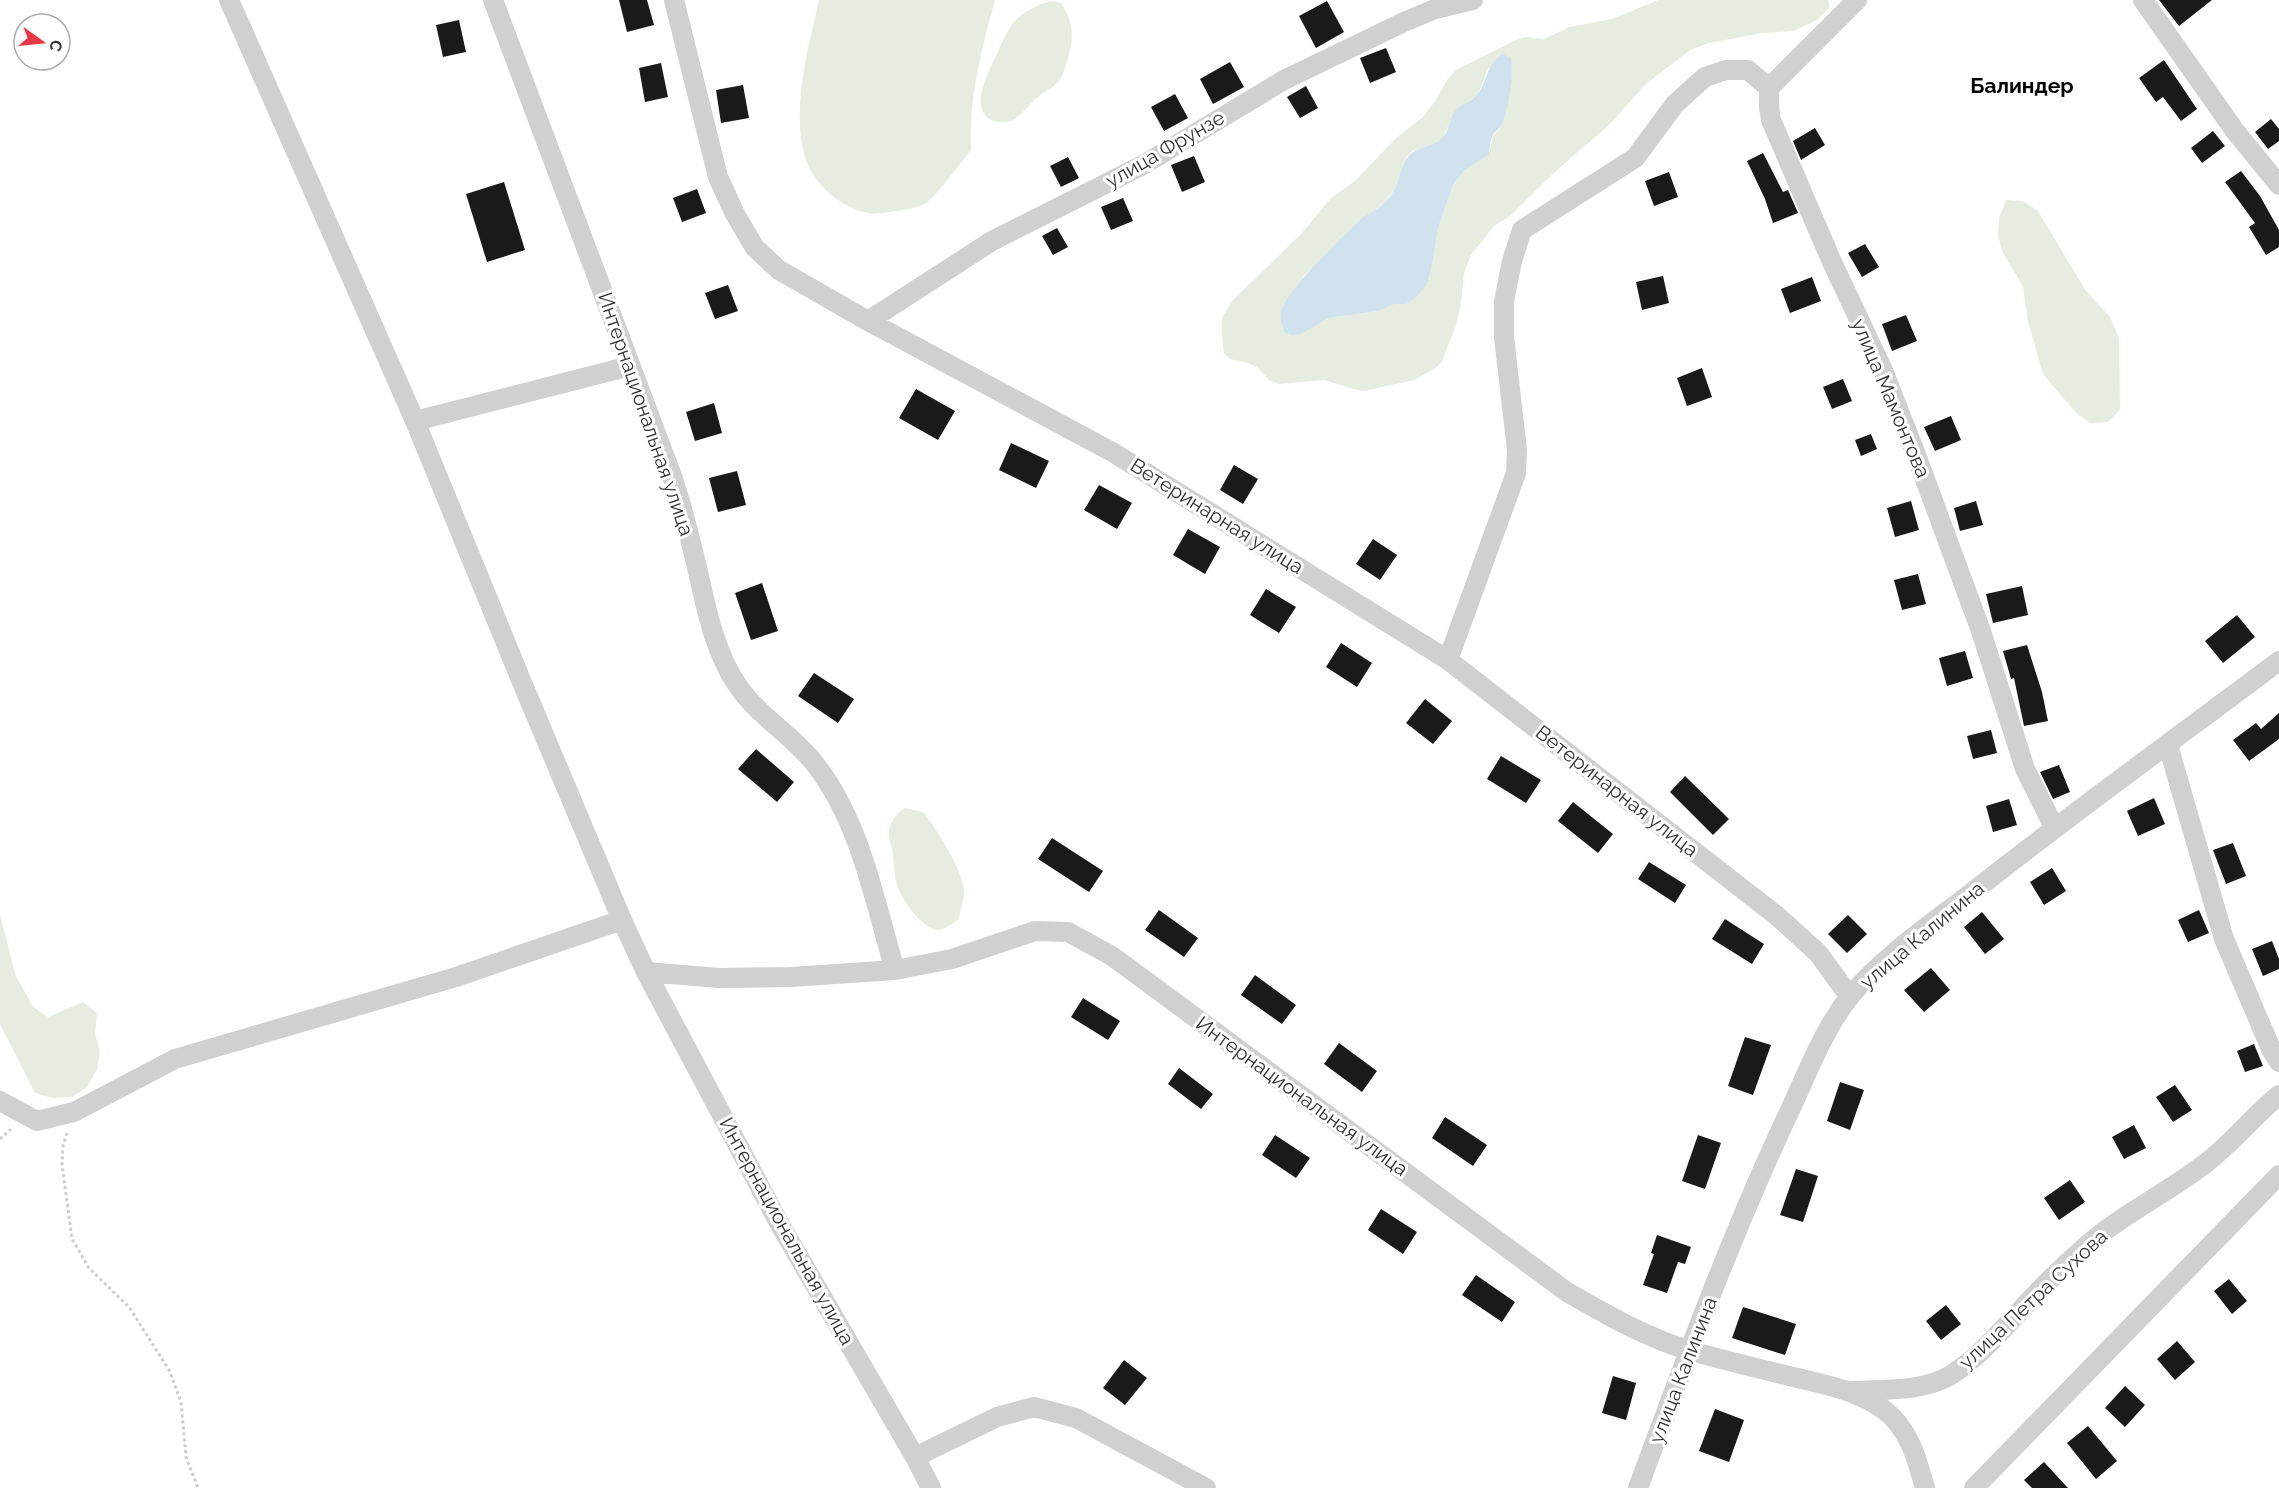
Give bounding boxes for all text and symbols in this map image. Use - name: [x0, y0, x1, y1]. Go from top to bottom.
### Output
- north arrow: [12, 12, 72, 72]
- text: С: [45, 38, 67, 54]
- district label: Балиндер: [1970, 73, 2074, 98]
- street label: улица Фрунзе: [1101, 105, 1229, 193]
- street label: Интернациональная улица: [593, 289, 699, 539]
- street label: улица Мамонтова: [1847, 315, 1935, 481]
- street label: Ветеринарная улица: [1126, 453, 1308, 579]
- street label: Ветеринарная улица: [1531, 720, 1703, 862]
- street label: улица Калинина: [1855, 876, 1989, 994]
- street label: Интернациональная улица: [1191, 1011, 1413, 1181]
- street label: Интернациональная улица: [714, 1113, 860, 1349]
- street label: улица Петра Сухова: [1954, 1224, 2112, 1374]
- street label: улица Калинина: [1644, 1294, 1722, 1446]

